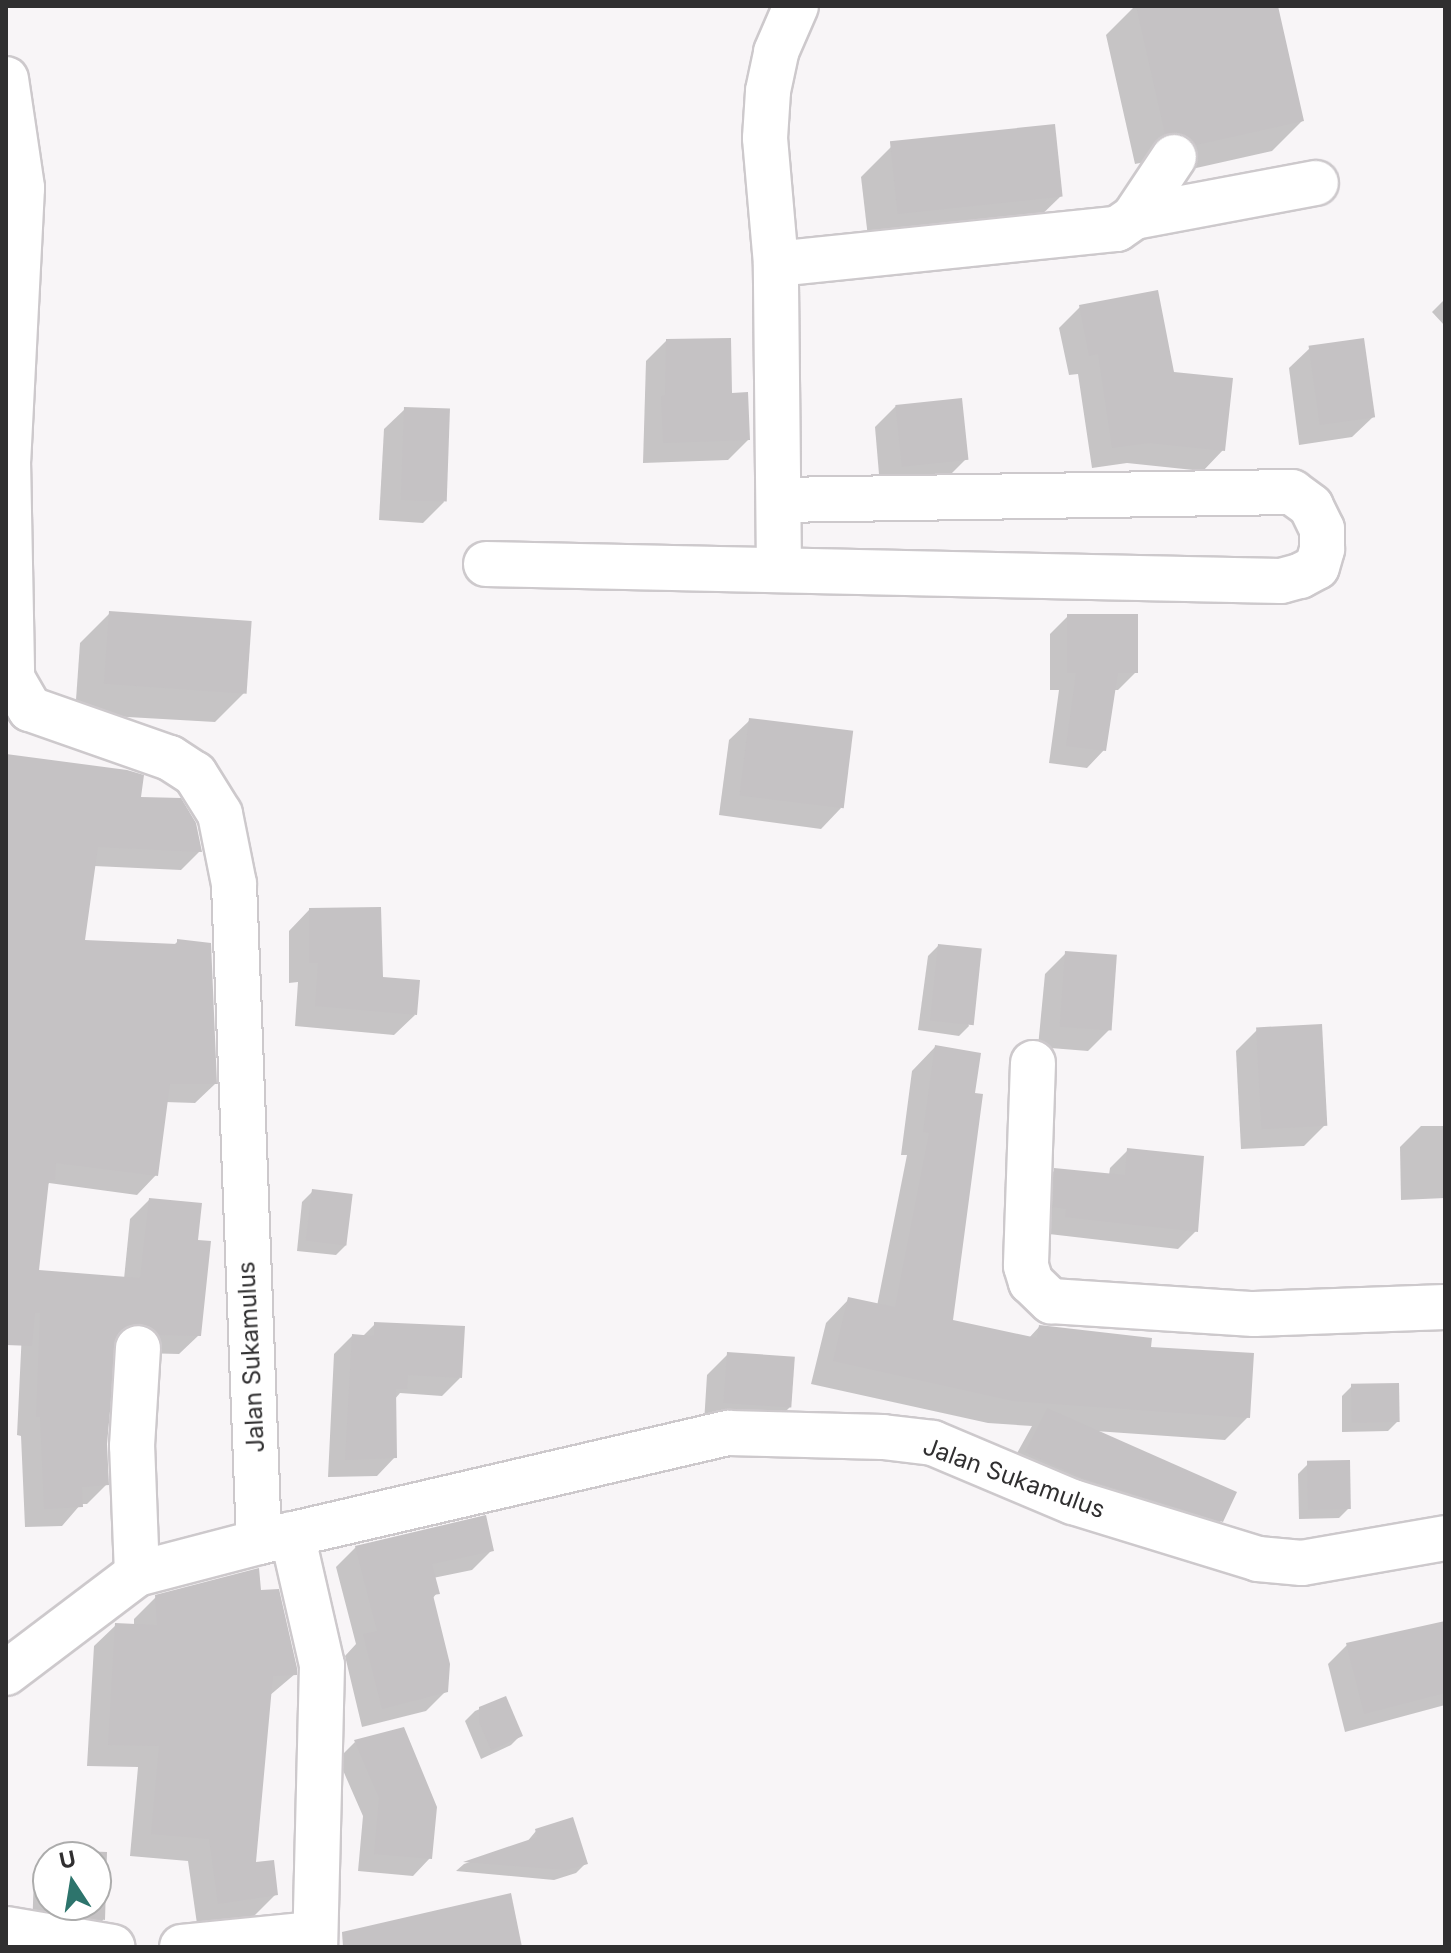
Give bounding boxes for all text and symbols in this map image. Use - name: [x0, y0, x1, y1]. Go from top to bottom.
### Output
- street label: Jalan Sukamulus: [232, 1261, 270, 1453]
- street label: Jalan Sukamulus: [919, 1432, 1109, 1524]
- north arrow: [32, 1841, 112, 1921]
- text: U: [57, 1845, 78, 1874]

